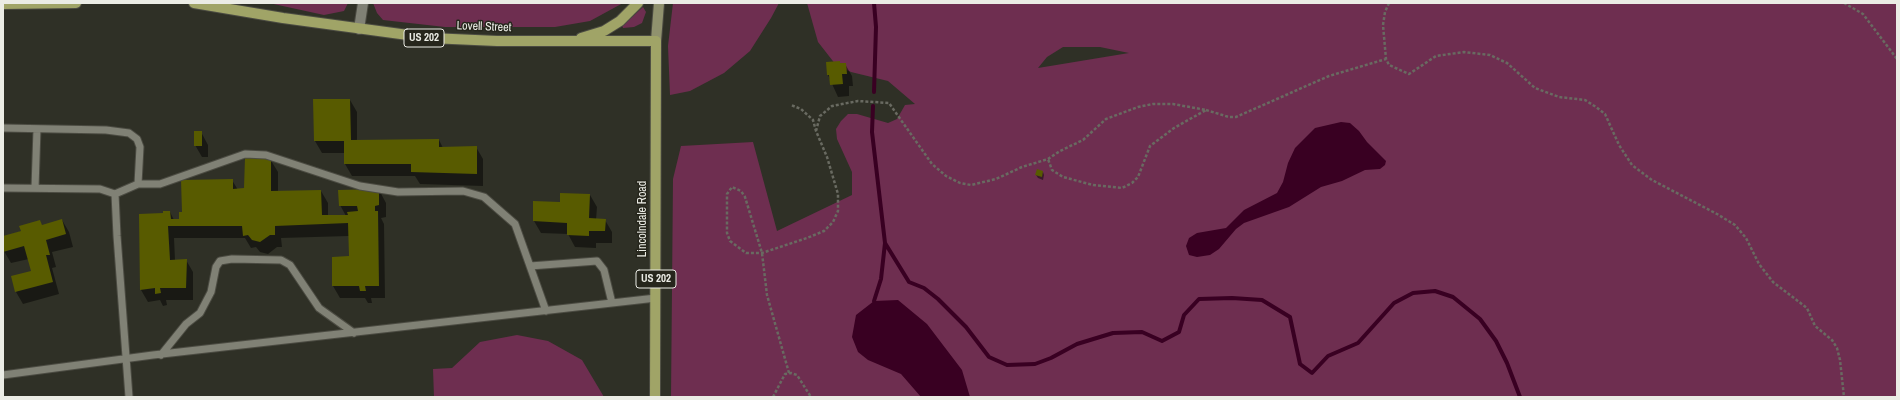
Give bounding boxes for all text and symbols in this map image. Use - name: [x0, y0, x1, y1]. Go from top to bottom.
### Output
- street label: Lovell Street: [456, 19, 512, 35]
- road number: US 202: [404, 29, 444, 47]
- street label: Lincolndale Road: [636, 181, 650, 257]
- road number: US 202: [636, 270, 676, 288]

